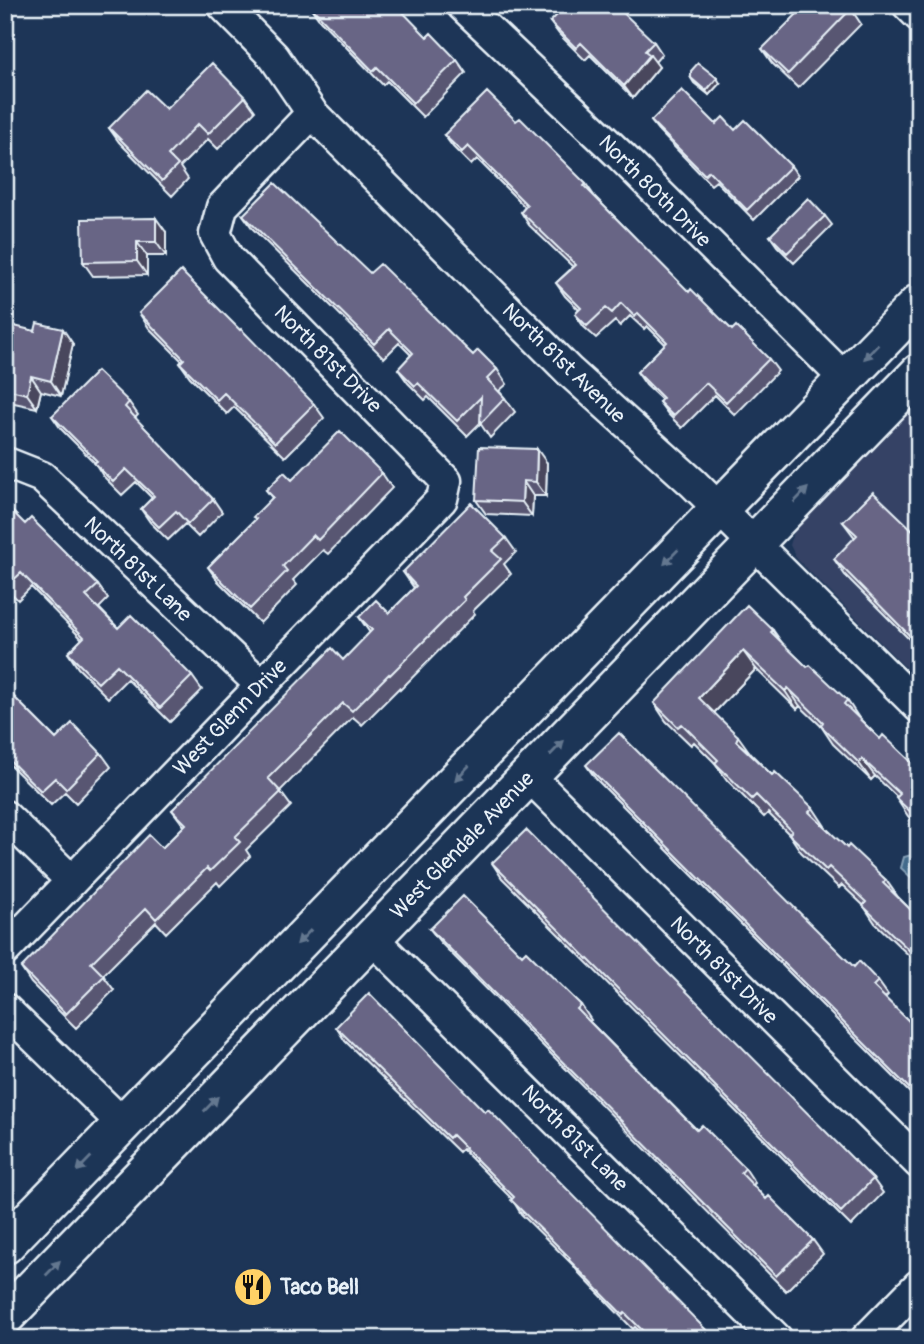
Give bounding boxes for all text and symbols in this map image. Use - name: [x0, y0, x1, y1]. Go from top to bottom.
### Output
- street label: North 80th Drive: [593, 129, 717, 254]
- street label: North 81st Avenue: [496, 298, 632, 430]
- street label: North 81st Drive: [268, 300, 388, 420]
- one-way arrow: [864, 343, 880, 360]
- one-way arrow: [793, 487, 809, 504]
- street label: North 81st Lane: [78, 511, 198, 628]
- one-way arrow: [664, 548, 680, 565]
- street label: West Glenn Drive: [168, 653, 293, 782]
- one-way arrow: [548, 739, 565, 756]
- street label: West Glendale Avenue: [385, 765, 541, 925]
- one-way arrow: [453, 765, 470, 782]
- street label: North 81st Drive: [664, 911, 784, 1031]
- one-way arrow: [296, 928, 312, 945]
- street label: North 81st Lane: [516, 1079, 634, 1198]
- one-way arrow: [202, 1096, 219, 1113]
- one-way arrow: [77, 1155, 93, 1172]
- one-way arrow: [44, 1260, 60, 1277]
- restaurant icon: Taco Bell: [232, 1266, 274, 1308]
- place label: Taco Bell: [279, 1274, 359, 1301]

